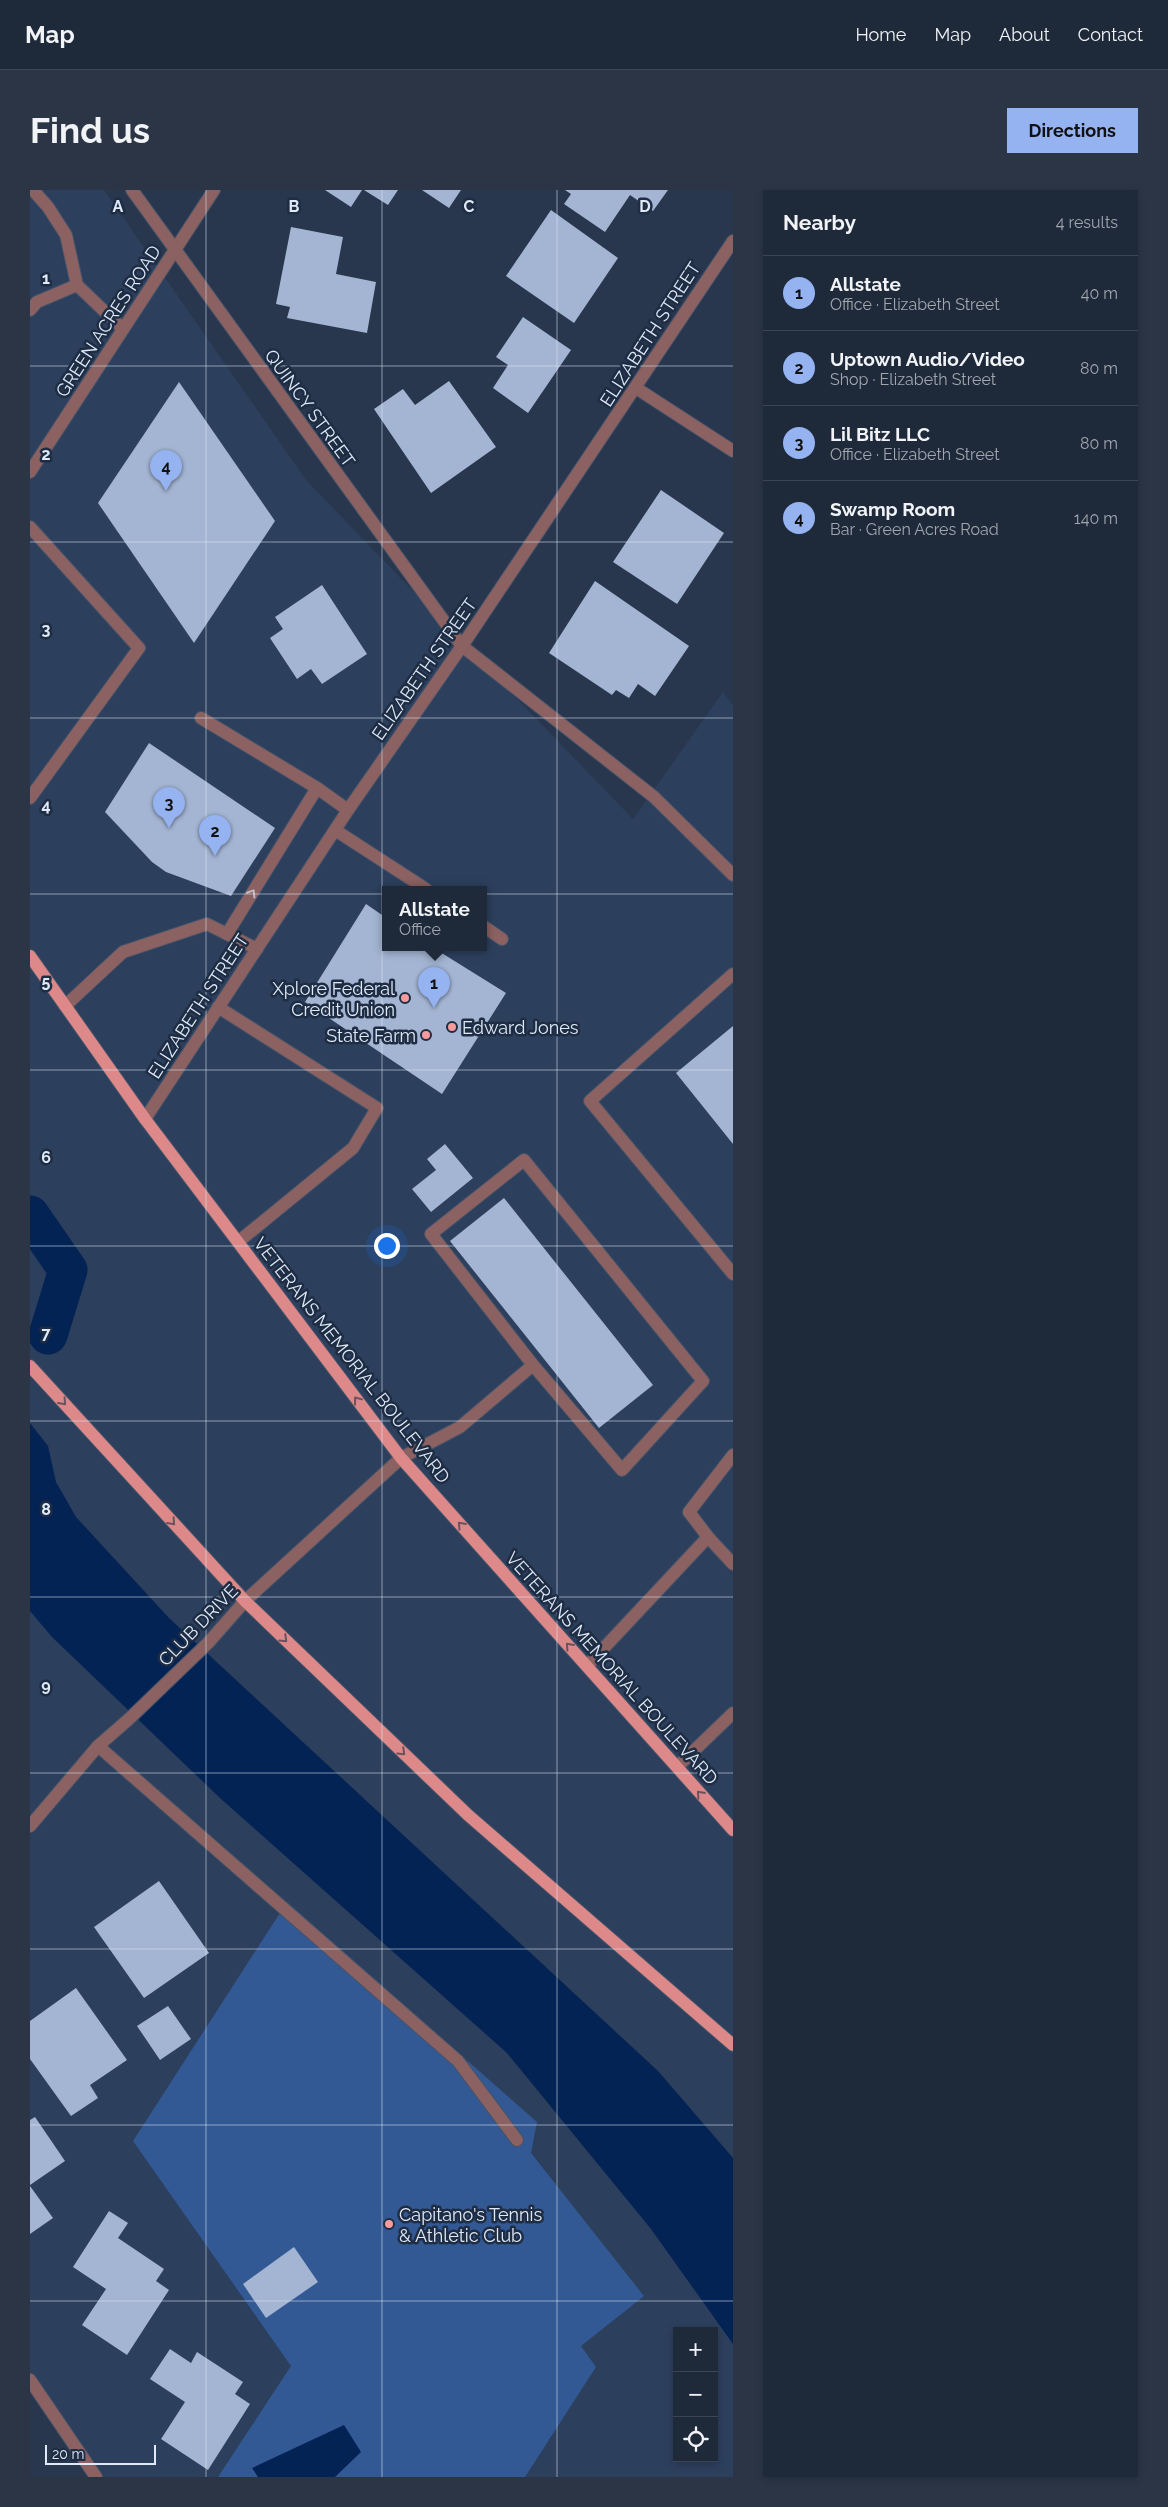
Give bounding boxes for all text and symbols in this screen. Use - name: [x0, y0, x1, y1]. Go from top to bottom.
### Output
- text: Map: [25, 20, 75, 49]
- text: Home: [855, 24, 906, 45]
- text: Map: [934, 24, 971, 45]
- text: About: [999, 24, 1050, 45]
- text: Contact: [1078, 24, 1143, 45]
- button: Directions: [1007, 108, 1138, 153]
- text: Find us: [30, 110, 150, 151]
- text: A: [113, 197, 124, 216]
- text: B: [289, 197, 300, 216]
- text: C: [464, 197, 475, 216]
- text: D: [639, 197, 651, 216]
- text: Nearby: [783, 210, 856, 235]
- text: 4 results: [1056, 213, 1118, 232]
- street label: GREEN ACRES ROAD: [51, 241, 165, 401]
- street label: ELIZABETH STREET: [596, 258, 704, 410]
- text: 1: [42, 269, 50, 288]
- text: Allstate: [830, 273, 901, 295]
- text: 1: [795, 284, 803, 303]
- text: 40 m: [1081, 284, 1118, 303]
- text: Office · Elizabeth Street: [830, 295, 1000, 314]
- street label: QUINCY STREET: [260, 345, 360, 471]
- text: Uptown Audio/Video: [830, 348, 1025, 370]
- text: 2: [794, 359, 804, 378]
- text: 80 m: [1080, 359, 1118, 378]
- text: Shop · Elizabeth Street: [830, 370, 996, 389]
- text: Lil Bitz LLC: [830, 423, 930, 445]
- text: 3: [795, 434, 803, 453]
- text: 80 m: [1080, 434, 1118, 453]
- text: 2: [41, 445, 51, 464]
- text: Office · Elizabeth Street: [830, 445, 1000, 464]
- pin: 4: [150, 450, 182, 491]
- text: Swamp Room: [830, 498, 955, 520]
- text: 4: [794, 509, 804, 528]
- text: 140 m: [1074, 509, 1118, 528]
- text: Bar · Green Acres Road: [830, 520, 999, 539]
- street label: ELIZABETH STREET: [367, 594, 481, 744]
- text: 3: [42, 620, 51, 639]
- pin: 3: [153, 787, 185, 828]
- text: 4: [41, 796, 51, 815]
- pin: 2: [199, 815, 231, 856]
- popup: [382, 886, 487, 951]
- one-way arrow: [246, 889, 256, 898]
- text: Allstate: [399, 898, 470, 920]
- text: Office: [399, 920, 441, 939]
- street label: ELIZABETH STREET: [144, 930, 252, 1082]
- pin: 1: [418, 967, 450, 1008]
- text: 5: [42, 972, 51, 991]
- place label: Xplore Federal Credit Union: [273, 978, 395, 1020]
- marker: Xplore Federal Credit Union: [399, 992, 411, 1004]
- place label: Edward Jones: [462, 1017, 579, 1038]
- marker: Edward Jones: [446, 1021, 458, 1033]
- place label: State Farm: [326, 1025, 416, 1046]
- marker: State Farm: [420, 1029, 432, 1041]
- text: 6: [41, 1148, 51, 1167]
- street label: VETERANS MEMORIAL BOULEVARD: [250, 1233, 455, 1487]
- your location: [374, 1233, 400, 1259]
- text: 7: [42, 1324, 51, 1343]
- one-way arrow: [57, 1396, 66, 1405]
- one-way arrow: [354, 1396, 363, 1406]
- text: 8: [41, 1500, 51, 1519]
- one-way arrow: [166, 1516, 175, 1525]
- one-way arrow: [458, 1522, 467, 1531]
- street label: VETERANS MEMORIAL BOULEVARD: [502, 1547, 722, 1789]
- street label: CLUB DRIVE: [154, 1580, 242, 1670]
- one-way arrow: [279, 1633, 288, 1642]
- one-way arrow: [566, 1643, 575, 1652]
- text: 9: [41, 1676, 51, 1695]
- one-way arrow: [396, 1746, 405, 1755]
- one-way arrow: [697, 1790, 706, 1799]
- place label: Capitano's Tennis & Athletic Club: [399, 2204, 543, 2246]
- marker: Capitano's Tennis & Athletic Club: [383, 2218, 395, 2230]
- map controls: [673, 2327, 718, 2462]
- button: +: [673, 2327, 718, 2372]
- button: −: [673, 2372, 718, 2417]
- button: locate: [673, 2417, 718, 2462]
- scale bar: [45, 2442, 156, 2465]
- text: 20 m: [52, 2446, 84, 2462]

